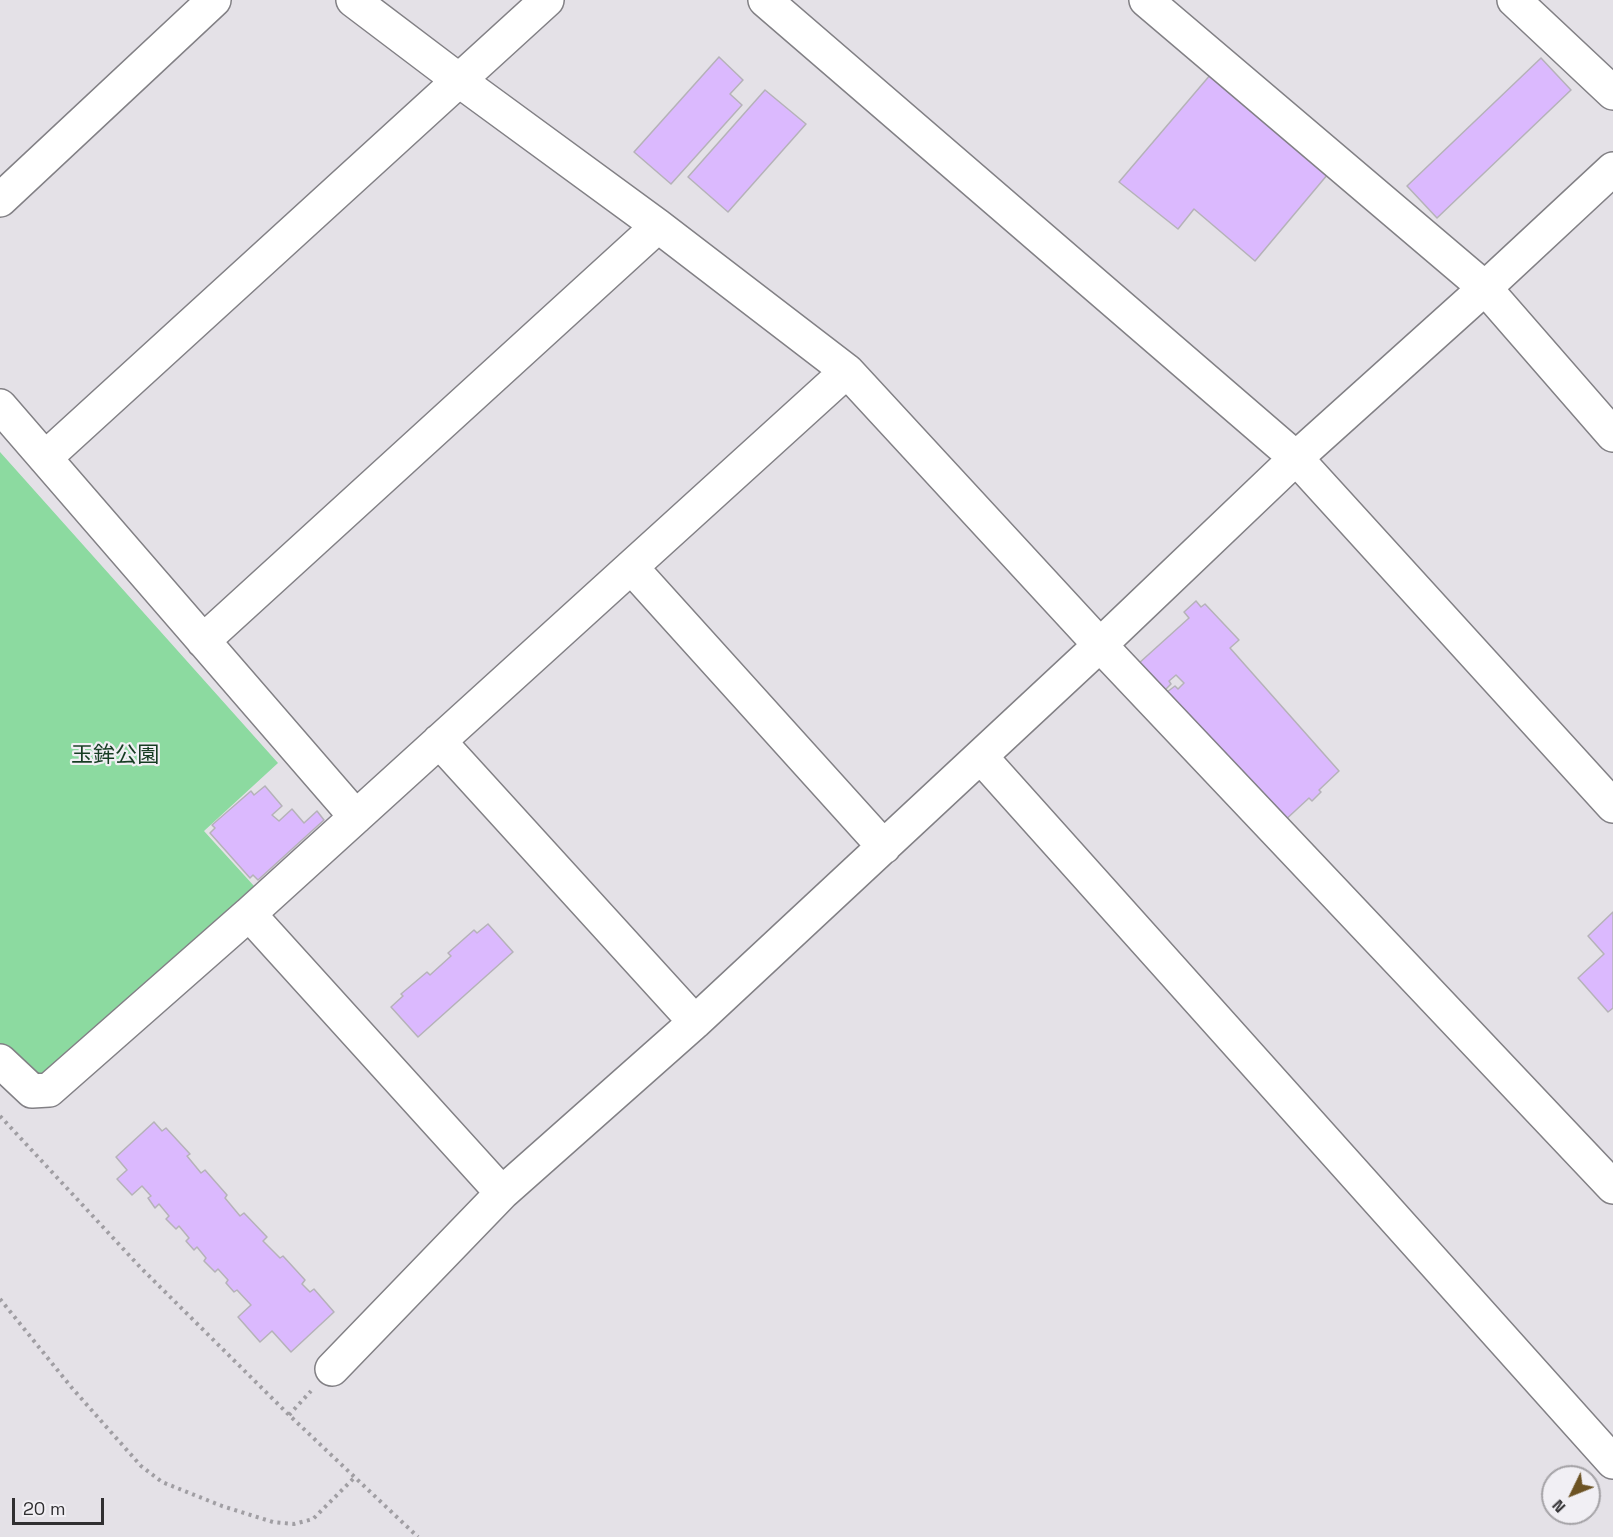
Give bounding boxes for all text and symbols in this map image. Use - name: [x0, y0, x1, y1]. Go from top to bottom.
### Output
- park label: 玉鉾公園: [71, 743, 159, 769]
- north arrow: [1541, 1465, 1601, 1525]
- scale bar: [15, 1486, 106, 1524]
- text: N: [1548, 1495, 1570, 1517]
- text: 20 m: [23, 1497, 66, 1520]

